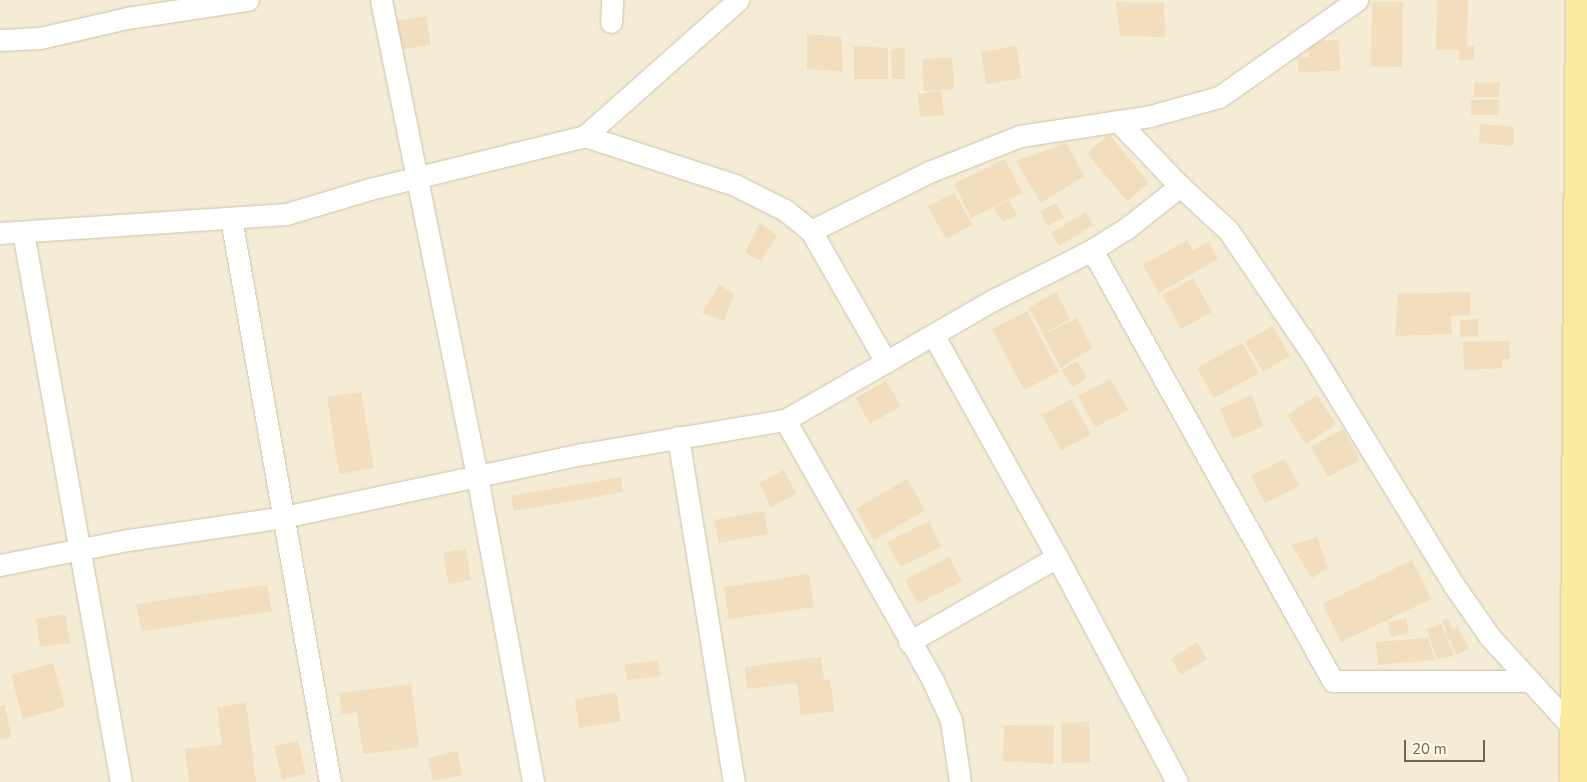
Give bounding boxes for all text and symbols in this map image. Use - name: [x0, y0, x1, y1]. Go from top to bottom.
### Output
- scale bar: [1407, 730, 1488, 762]
- text: 20 m: [1412, 739, 1447, 759]

